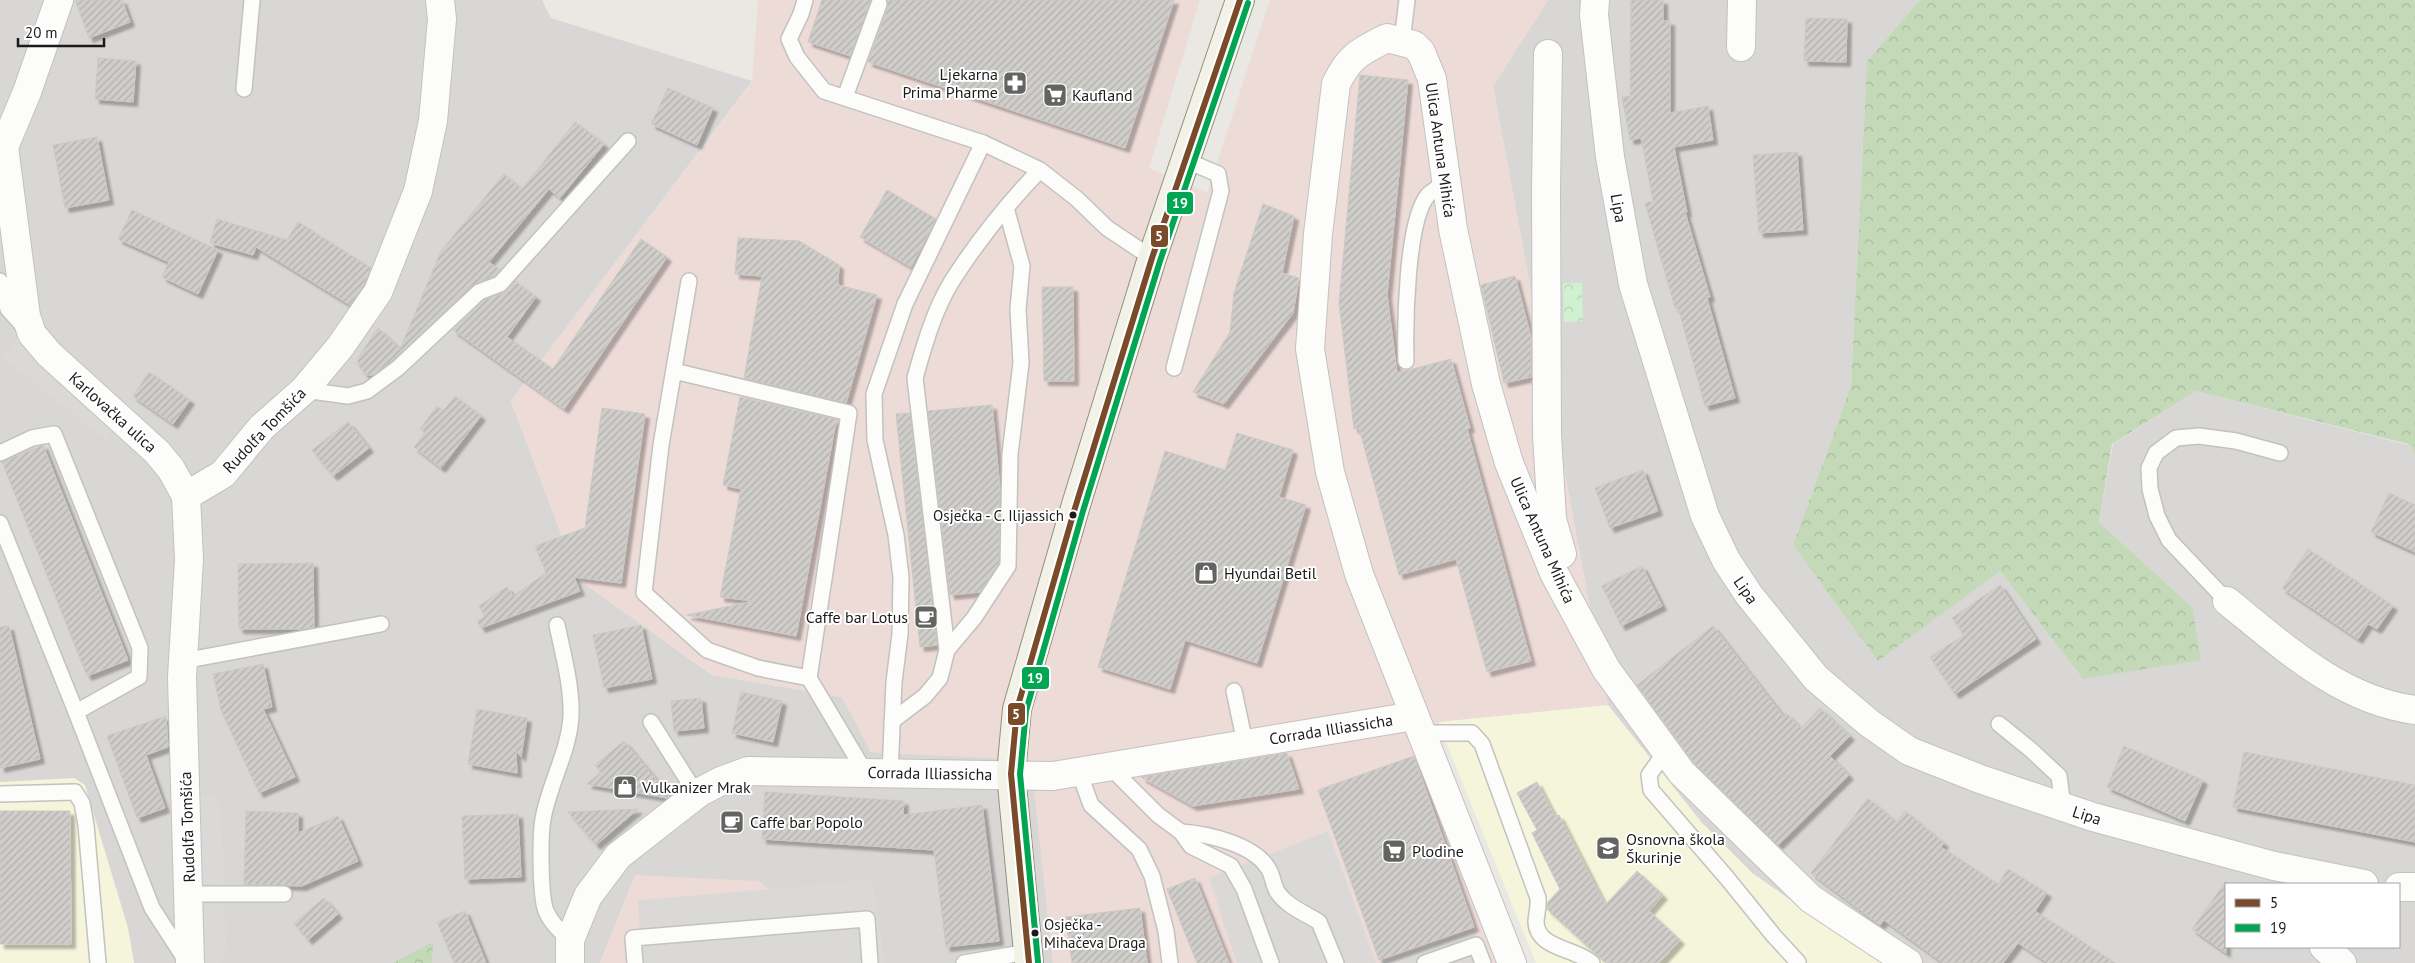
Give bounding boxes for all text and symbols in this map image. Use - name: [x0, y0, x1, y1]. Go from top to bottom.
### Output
- scale bar: [18, 15, 104, 47]
- text: 20 m: [25, 23, 58, 42]
- place label: Ljekarna Prima Pharme: [902, 64, 998, 102]
- pharmacy icon: Ljekarna Prima Pharme: [1002, 70, 1028, 96]
- street label: Ulica Antuna Mihića: [1422, 81, 1460, 219]
- supermarket icon: Kaufland: [1042, 82, 1068, 108]
- place label: Kaufland: [1072, 85, 1133, 105]
- line badge: 19: [1166, 191, 1194, 215]
- street label: Lipa: [1607, 192, 1631, 224]
- text: 19: [1172, 194, 1188, 212]
- line badge: 5: [1150, 224, 1169, 248]
- text: 5: [1155, 227, 1163, 245]
- street label: Karlovačka ulica: [65, 367, 161, 457]
- street label: Rudolfa Tomšića: [218, 383, 310, 477]
- street label: Ulica Antuna Mihića: [1506, 474, 1580, 606]
- place label: Osječka - C. Ilijassich: [933, 506, 1064, 525]
- marker: Osječka - C. Ilijassich: [1068, 510, 1078, 520]
- shop icon: Hyundai Betil: [1193, 560, 1219, 586]
- place label: Hyundai Betil: [1224, 563, 1317, 583]
- street label: Lipa: [1729, 572, 1763, 608]
- cafe icon: Caffe bar Lotus: [913, 604, 939, 630]
- place label: Caffe bar Lotus: [806, 607, 908, 627]
- line badge: 19: [1021, 666, 1050, 690]
- text: 19: [1027, 669, 1043, 687]
- line badge: 5: [1007, 702, 1026, 726]
- text: 5: [1012, 705, 1020, 723]
- street label: Corrada Illiassicha: [1268, 709, 1394, 749]
- street label: Corrada Illiassicha: [867, 762, 993, 784]
- street label: Rudolfa Tomšića: [175, 771, 199, 883]
- shop icon: Vulkanizer Mrak: [612, 774, 638, 800]
- place label: Vulkanizer Mrak: [641, 777, 751, 797]
- street label: Lipa: [2070, 801, 2104, 829]
- cafe icon: Caffe bar Popolo: [719, 809, 745, 835]
- place label: Caffe bar Popolo: [750, 812, 863, 832]
- place label: Osnovna škola Škurinje: [1626, 829, 1725, 867]
- school or university icon: Osnovna škola Škurinje: [1595, 835, 1621, 861]
- supermarket icon: Plodine: [1381, 838, 1407, 864]
- place label: Plodine: [1412, 841, 1464, 861]
- legend: [2225, 883, 2400, 948]
- text: 5: [2270, 893, 2278, 912]
- place label: Osječka - Mihačeva Draga: [1044, 915, 1146, 952]
- text: 19: [2270, 918, 2286, 937]
- marker: Osječka - Mihačeva Draga: [1030, 928, 1040, 938]

